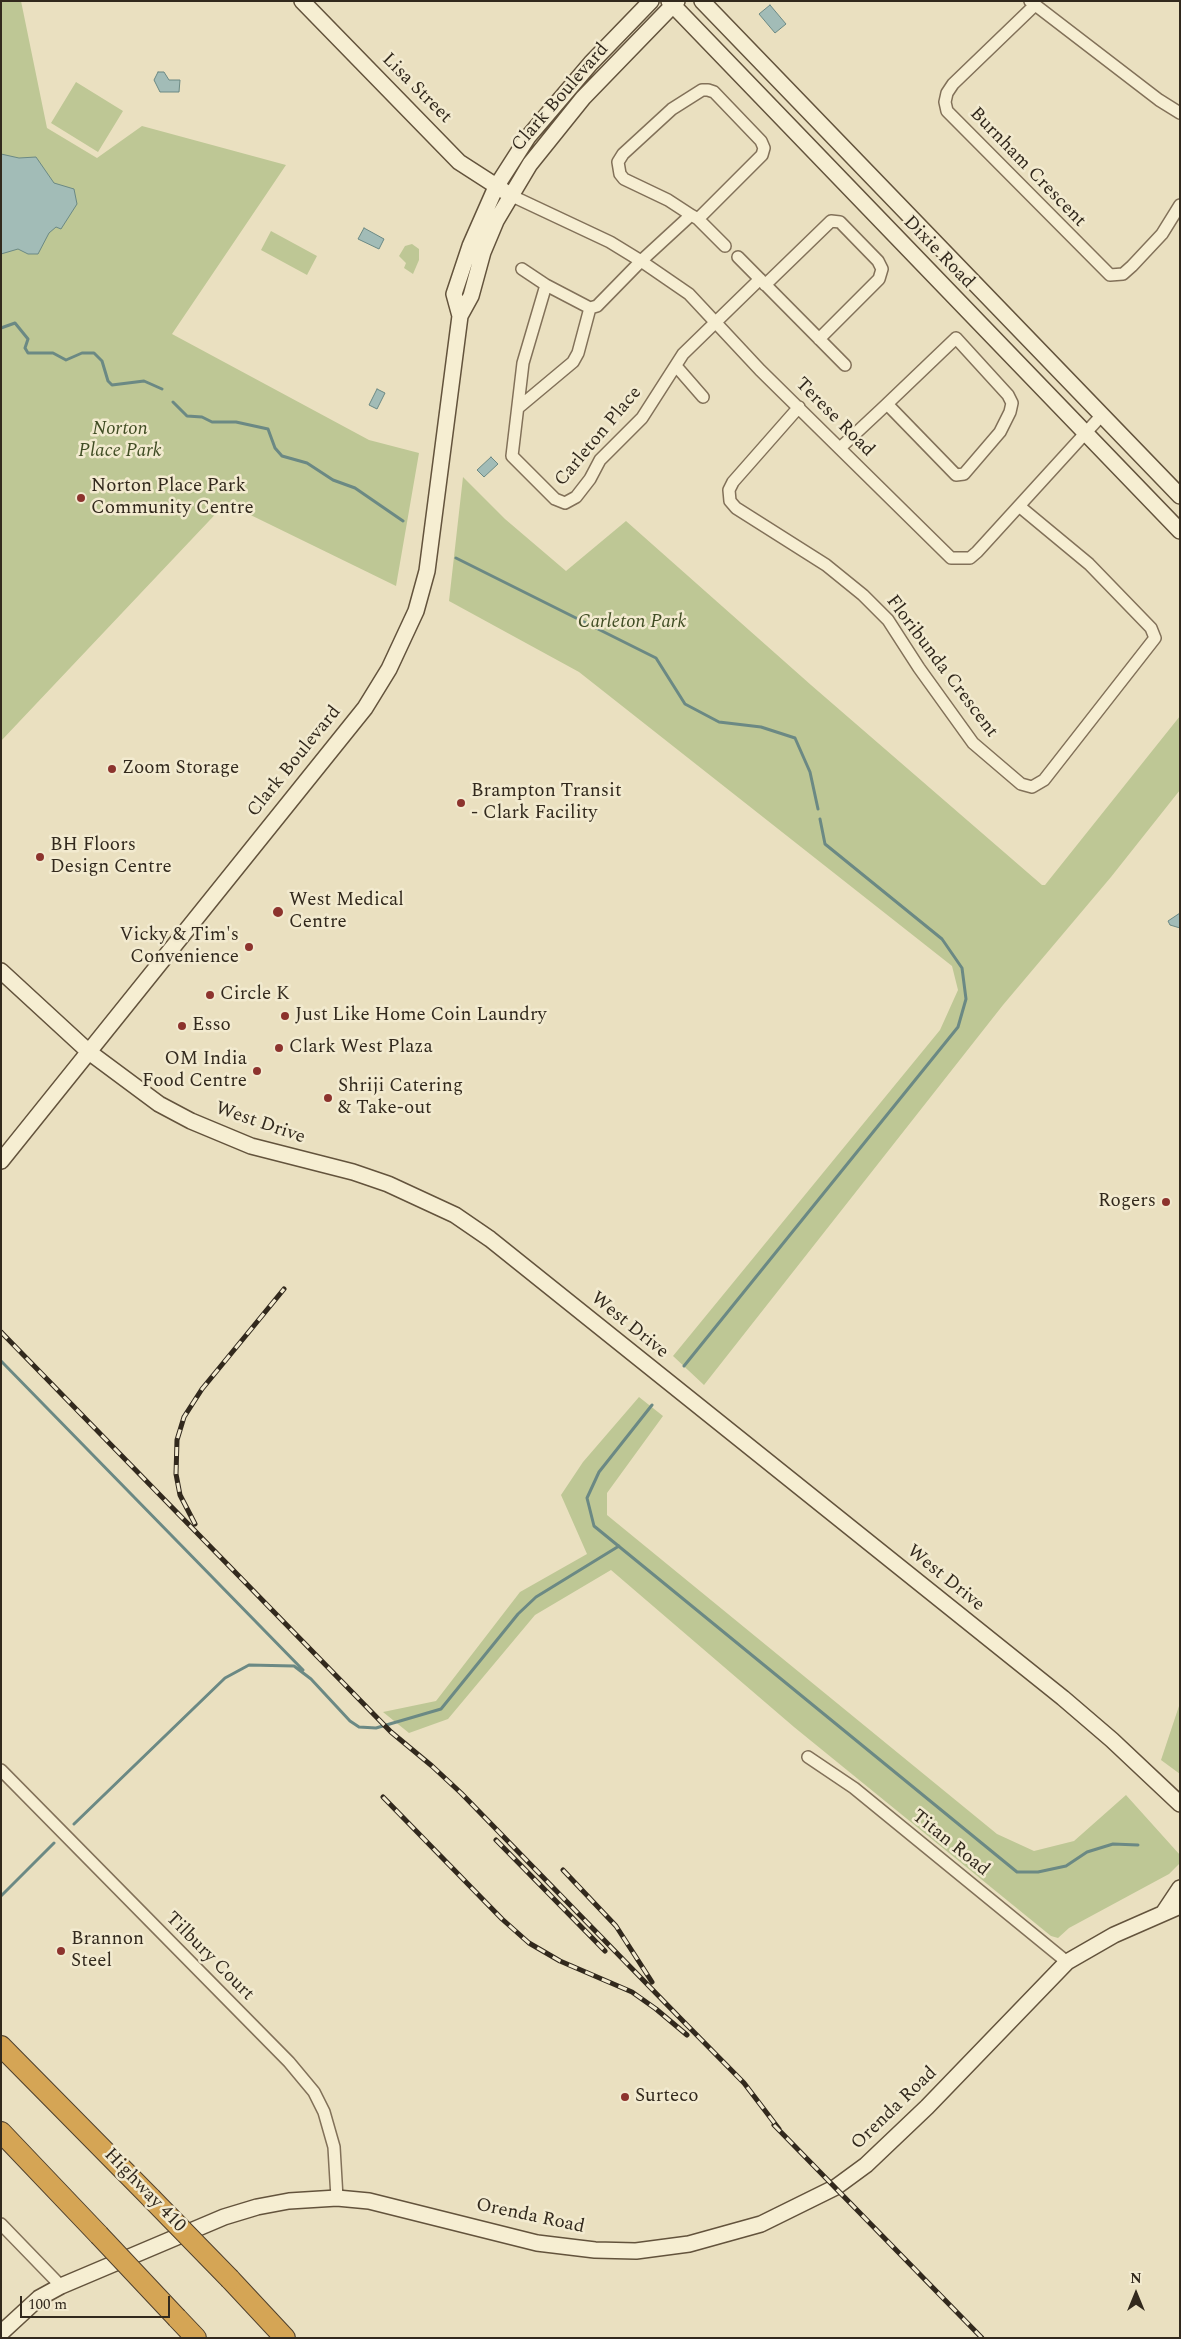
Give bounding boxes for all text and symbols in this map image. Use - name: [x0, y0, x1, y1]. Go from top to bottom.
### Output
- street label: Clark Boulevard: [508, 39, 614, 157]
- street label: Lisa Street: [376, 49, 456, 129]
- street label: Burnham Crescent: [964, 103, 1090, 233]
- street label: Dixie Road: [898, 212, 978, 294]
- street label: Terese Road: [790, 374, 878, 462]
- street label: Carleton Place: [551, 382, 647, 492]
- park label: Norton Place Park: [78, 419, 162, 463]
- place label: Norton Place Park Community Centre: [91, 476, 254, 520]
- marker: Norton Place Park Community Centre: [75, 492, 87, 504]
- street label: Floribunda Crescent: [880, 591, 1002, 743]
- park label: Carleton Park: [578, 612, 686, 634]
- street label: Clark Boulevard: [243, 702, 347, 822]
- place label: Zoom Storage: [122, 758, 239, 780]
- marker: Zoom Storage: [106, 763, 118, 775]
- place label: Brampton Transit - Clark Facility: [471, 781, 622, 825]
- marker: Brampton Transit - Clark Facility: [455, 797, 467, 809]
- place label: BH Floors Design Centre: [50, 835, 172, 879]
- marker: BH Floors Design Centre: [34, 851, 46, 863]
- place label: West Medical Centre: [289, 890, 404, 934]
- marker: West Medical Centre: [271, 905, 285, 919]
- place label: Vicky & Tim's Convenience: [119, 925, 239, 969]
- marker: Vicky & Tim's Convenience: [243, 941, 255, 953]
- place label: Circle K: [220, 984, 290, 1006]
- marker: Circle K: [204, 989, 216, 1001]
- place label: Just Like Home Coin Laundry: [295, 1005, 547, 1027]
- marker: Just Like Home Coin Laundry: [279, 1010, 291, 1022]
- place label: Esso: [192, 1015, 231, 1037]
- marker: Esso: [176, 1020, 188, 1032]
- place label: Clark West Plaza: [289, 1037, 433, 1059]
- marker: Clark West Plaza: [273, 1042, 285, 1054]
- place label: OM India Food Centre: [142, 1049, 247, 1093]
- marker: OM India Food Centre: [251, 1065, 263, 1077]
- place label: Shriji Catering & Take-out: [338, 1076, 463, 1120]
- marker: Shriji Catering & Take-out: [322, 1092, 334, 1104]
- street label: West Drive: [212, 1098, 308, 1150]
- place label: Rogers: [1098, 1191, 1156, 1213]
- marker: Rogers: [1160, 1196, 1172, 1208]
- street label: West Drive: [586, 1288, 672, 1364]
- street label: West Drive: [902, 1541, 988, 1617]
- street label: Titan Road: [907, 1806, 993, 1882]
- street label: Tilbury Court: [160, 1908, 258, 2006]
- place label: Brannon Steel: [71, 1929, 144, 1973]
- marker: Brannon Steel: [55, 1945, 67, 1957]
- street label: Orenda Road: [847, 2062, 943, 2156]
- place label: Surteco: [635, 2086, 699, 2108]
- marker: Surteco: [619, 2091, 631, 2103]
- street label: Highway 410: [98, 2144, 190, 2238]
- street label: Orenda Road: [474, 2194, 586, 2240]
- text: N: [1130, 2268, 1142, 2289]
- north arrow: [1111, 2269, 1161, 2319]
- scale bar: [22, 2286, 172, 2318]
- text: 100 m: [28, 2293, 67, 2316]

